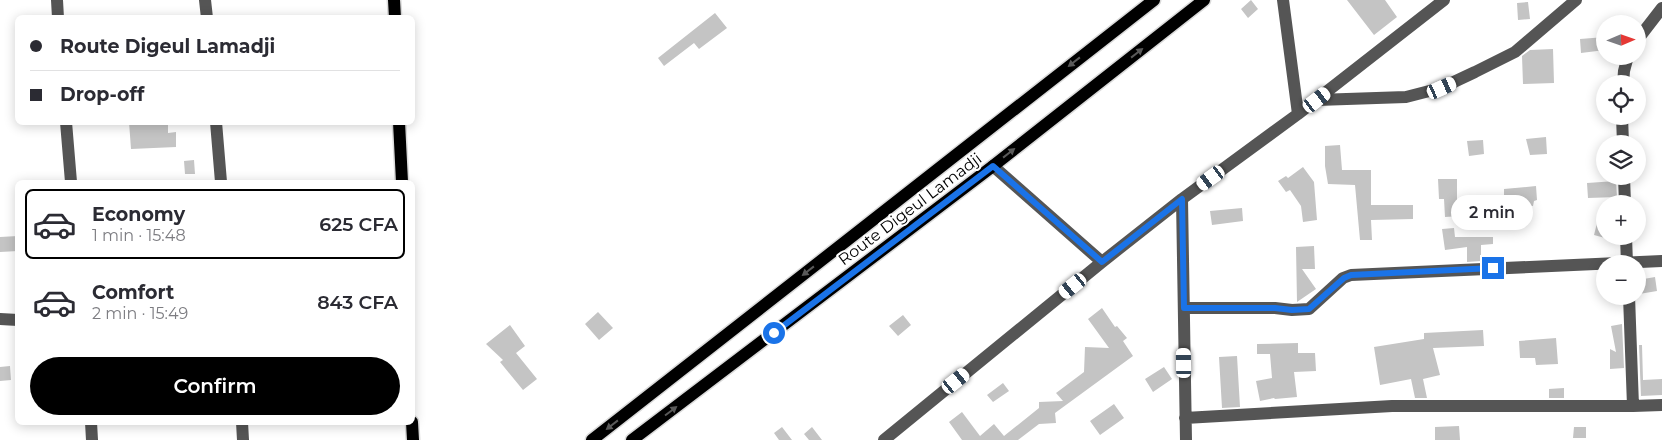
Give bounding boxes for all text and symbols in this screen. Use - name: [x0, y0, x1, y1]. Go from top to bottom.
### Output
- north arrow: [1596, 15, 1646, 65]
- map controls: [1596, 15, 1646, 305]
- text: Route Digeul Lamadji: [60, 35, 275, 58]
- one-way arrow: [1130, 47, 1143, 58]
- one-way arrow: [1068, 57, 1081, 68]
- car: [1425, 75, 1458, 101]
- button: locate: [1596, 75, 1646, 125]
- text: Drop-off: [60, 83, 144, 106]
- car: [1300, 85, 1333, 115]
- button: layers: [1596, 135, 1646, 185]
- one-way arrow: [1003, 148, 1016, 158]
- street label: Route Digeul Lamadji: [835, 149, 985, 269]
- car: [1194, 163, 1227, 193]
- button: +: [1596, 195, 1646, 245]
- callout: 2 min: [1452, 196, 1534, 230]
- icon: car: [32, 202, 77, 247]
- text: Economy: [92, 203, 185, 226]
- text: 2 min: [1469, 203, 1515, 222]
- text: 625 CFA: [319, 213, 398, 236]
- text: 1 min · 15:48: [92, 226, 186, 245]
- button: −: [1596, 255, 1646, 305]
- route end: [1482, 257, 1504, 279]
- one-way arrow: [802, 265, 815, 276]
- car: [1056, 271, 1089, 301]
- icon: car: [32, 280, 77, 325]
- text: Comfort: [92, 281, 174, 304]
- text: 843 CFA: [317, 291, 398, 314]
- text: 2 min · 15:49: [92, 304, 188, 323]
- route start: [763, 322, 785, 344]
- car: [1176, 348, 1191, 378]
- button: Confirm: [30, 357, 400, 415]
- car: [939, 366, 972, 396]
- one-way arrow: [664, 405, 677, 416]
- one-way arrow: [605, 419, 618, 430]

